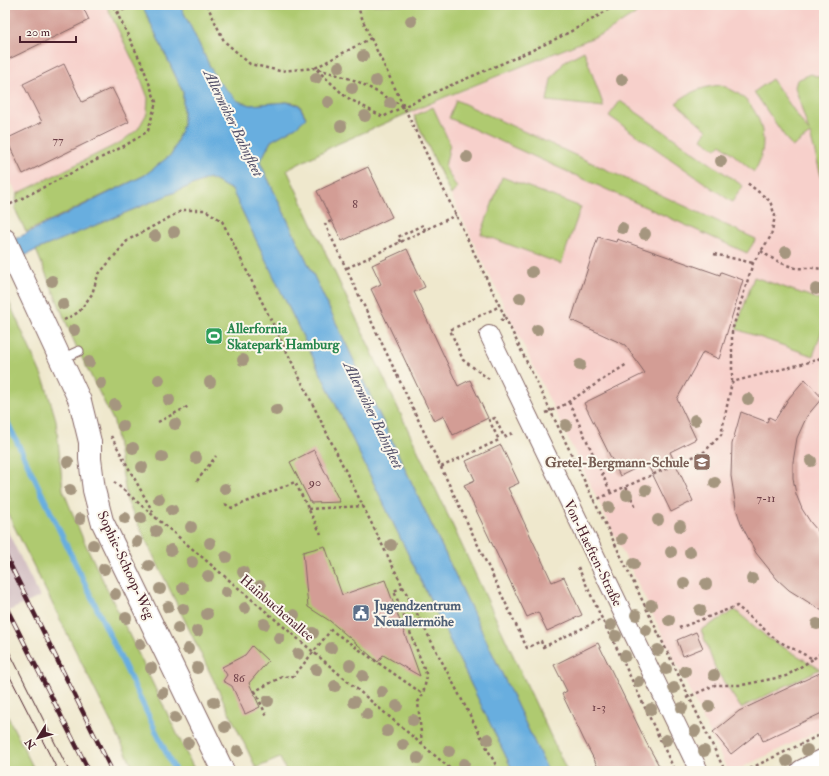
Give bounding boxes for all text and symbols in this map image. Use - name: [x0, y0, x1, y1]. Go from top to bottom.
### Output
- scale bar: [20, 18, 76, 44]
- text: 20 m: [26, 25, 51, 40]
- water label: Allermöher Bahnfleet: [198, 64, 268, 181]
- house number: 77: [52, 133, 64, 148]
- house number: 8: [352, 197, 358, 212]
- place label: Allerfornia Skatepark Hamburg: [226, 320, 340, 354]
- sports icon: Allerfornia Skatepark Hamburg: [204, 326, 224, 346]
- water label: Allermöher Bahnfleet: [338, 356, 408, 473]
- school or university icon: Gretel-Bergmann-Schule: [692, 452, 712, 472]
- place label: Gretel-Bergmann-Schule: [545, 454, 689, 472]
- house number: 90: [308, 475, 321, 490]
- house number: 7-11: [756, 491, 776, 506]
- street label: Von-Haeften-Straße: [560, 497, 626, 609]
- street label: Sophie-Schoop-Weg: [93, 508, 159, 623]
- street label: Hainbuchenallee: [236, 571, 318, 645]
- place label: Jugendzentrum Neuallermöhe: [373, 597, 461, 630]
- public building icon: Jugendzentrum Neuallermöhe: [351, 603, 371, 623]
- house number: 86: [233, 671, 246, 686]
- house number: 1-3: [592, 700, 606, 715]
- north arrow: [18, 718, 58, 758]
- text: N: [22, 735, 39, 752]

